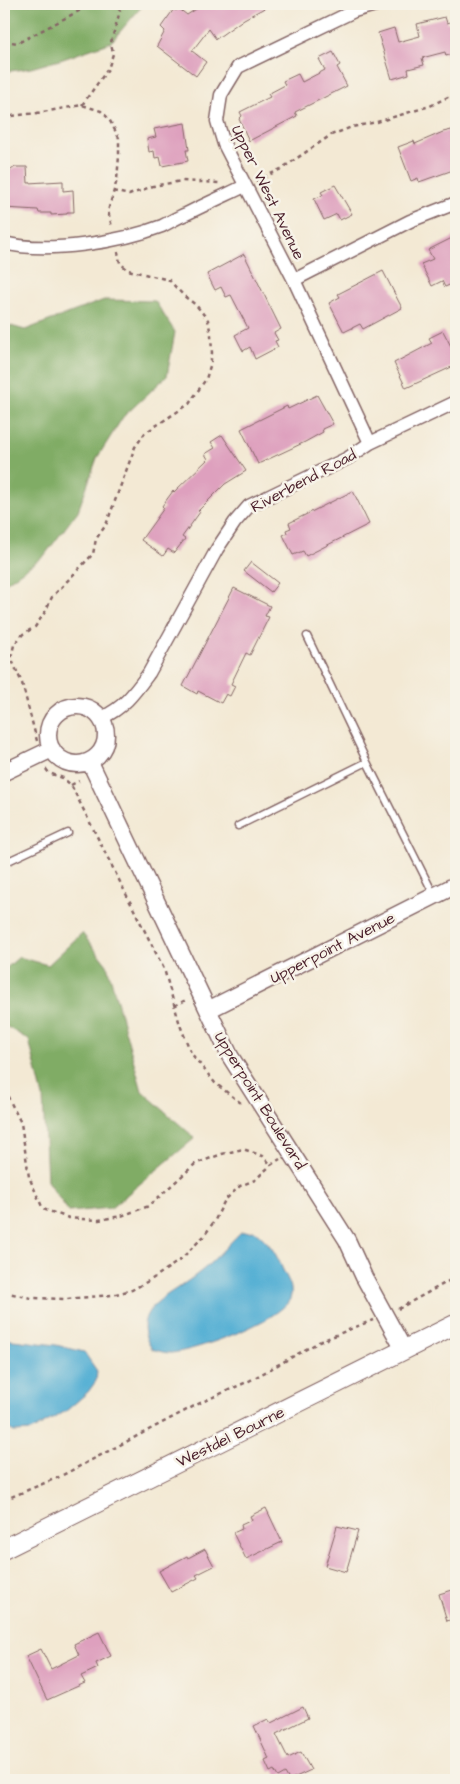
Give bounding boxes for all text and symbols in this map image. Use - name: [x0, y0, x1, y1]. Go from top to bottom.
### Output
- street label: Upper West Avenue: [226, 121, 310, 264]
- street label: Riverbend Road: [247, 444, 360, 518]
- street label: Upperpoint Avenue: [266, 907, 399, 989]
- street label: Upperpoint Boulevard: [209, 1027, 312, 1174]
- street label: Westdel Bourne: [173, 1401, 289, 1473]

